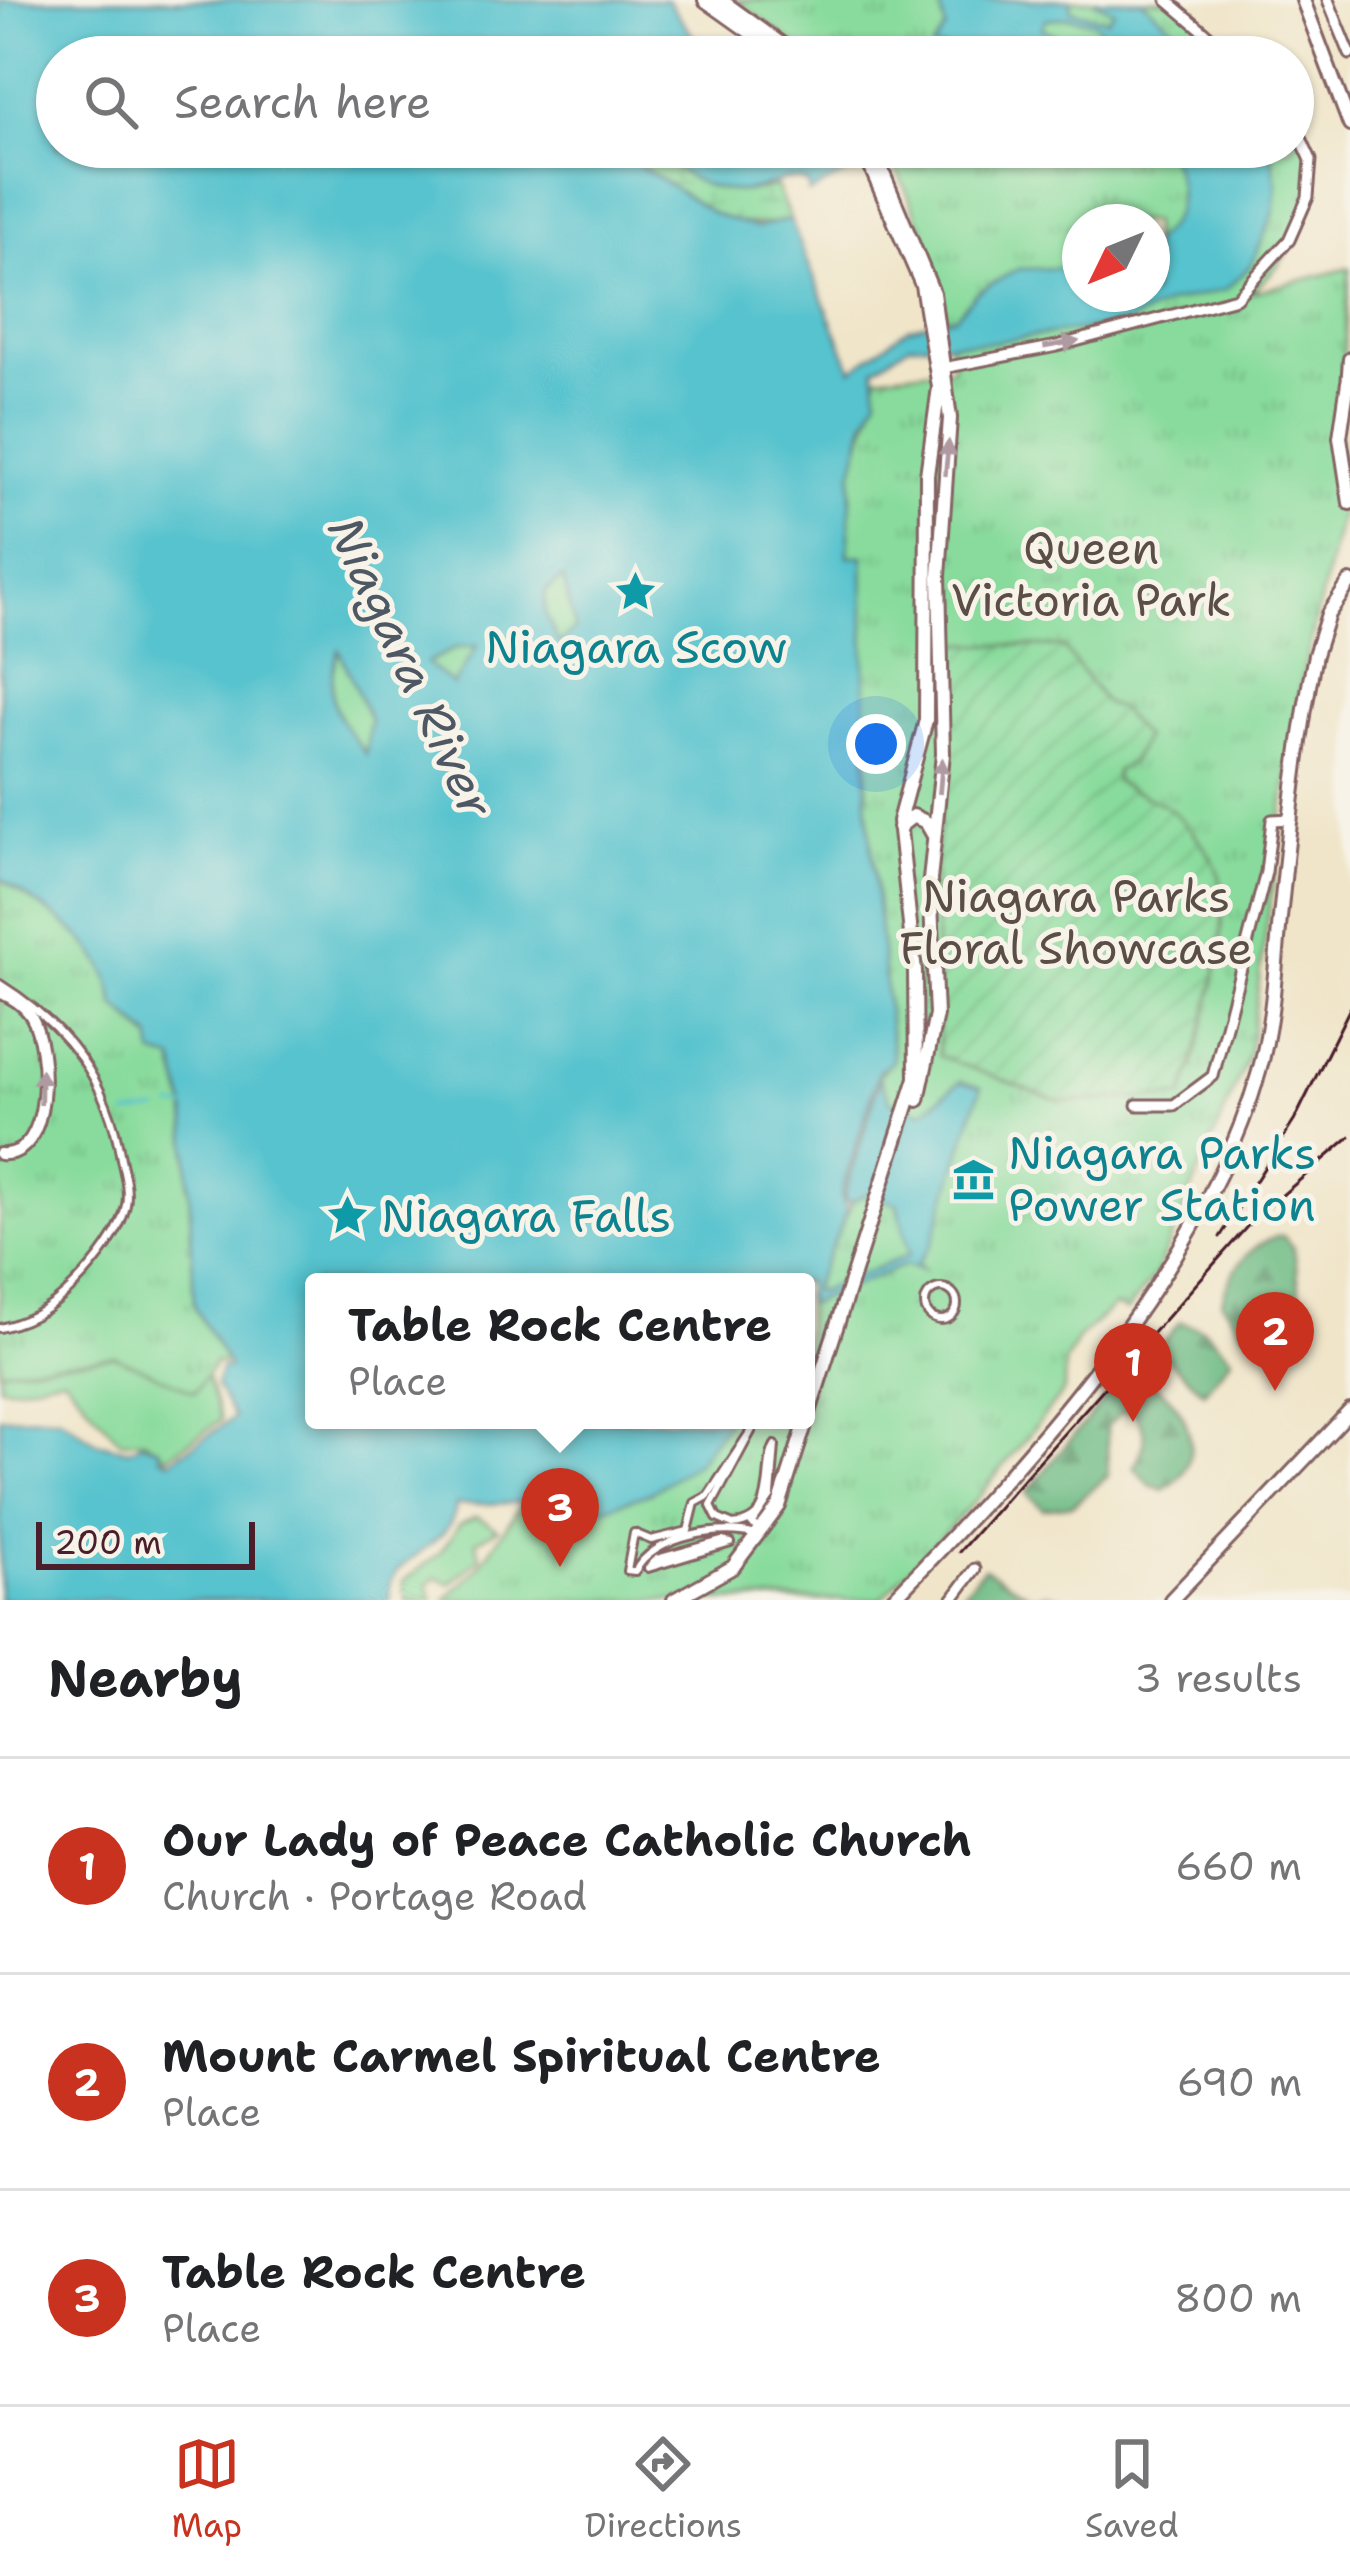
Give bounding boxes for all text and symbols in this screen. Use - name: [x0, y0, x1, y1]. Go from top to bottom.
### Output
- search box: [36, 36, 1314, 168]
- icon: search: [78, 69, 144, 135]
- text: Search here: [174, 72, 431, 132]
- north arrow: [1062, 204, 1170, 312]
- one-way arrow: [1042, 334, 1080, 353]
- one-way arrow: [938, 439, 957, 476]
- water label: Niagara River: [313, 506, 509, 829]
- park label: Queen Victoria Park: [951, 518, 1231, 630]
- place icon: Niagara Scow: [613, 568, 659, 614]
- place label: Niagara Scow: [485, 617, 787, 677]
- your location: [846, 714, 906, 774]
- one-way arrow: [932, 757, 951, 794]
- park label: Niagara Parks Floral Showcase: [899, 866, 1253, 978]
- one-way arrow: [32, 1067, 51, 1105]
- place label: Niagara Parks Power Station: [1008, 1123, 1316, 1235]
- museum icon: Niagara Parks Power Station: [951, 1156, 997, 1202]
- place label: Niagara Falls: [381, 1186, 671, 1246]
- place icon: Niagara Falls: [324, 1193, 370, 1239]
- popup: [305, 1273, 815, 1429]
- pin: 2: [1236, 1292, 1314, 1391]
- text: Table Rock Centre: [348, 1295, 772, 1355]
- pin: 1: [1094, 1323, 1172, 1422]
- text: Place: [348, 1355, 447, 1407]
- pin: 3: [521, 1468, 599, 1567]
- scale bar: [36, 1516, 255, 1569]
- text: 200 m: [54, 1520, 162, 1565]
- text: Nearby: [48, 1644, 243, 1712]
- text: 3 results: [1135, 1652, 1302, 1704]
- text: Our Lady of Peace Catholic Church: [162, 1810, 972, 1870]
- text: 1: [78, 1840, 96, 1892]
- text: 660 m: [1175, 1840, 1302, 1892]
- text: Church · Portage Road: [162, 1870, 587, 1922]
- text: Mount Carmel Spiritual Centre: [162, 2026, 881, 2086]
- text: 2: [73, 2056, 101, 2108]
- text: 690 m: [1177, 2056, 1302, 2108]
- text: Place: [162, 2086, 261, 2138]
- text: Table Rock Centre: [162, 2242, 586, 2302]
- text: 3: [73, 2272, 101, 2324]
- text: 800 m: [1174, 2272, 1302, 2324]
- text: Place: [162, 2302, 261, 2354]
- tab: Map: [171, 2431, 242, 2548]
- tab: Directions: [585, 2431, 742, 2548]
- tab: Saved: [1085, 2431, 1179, 2548]

